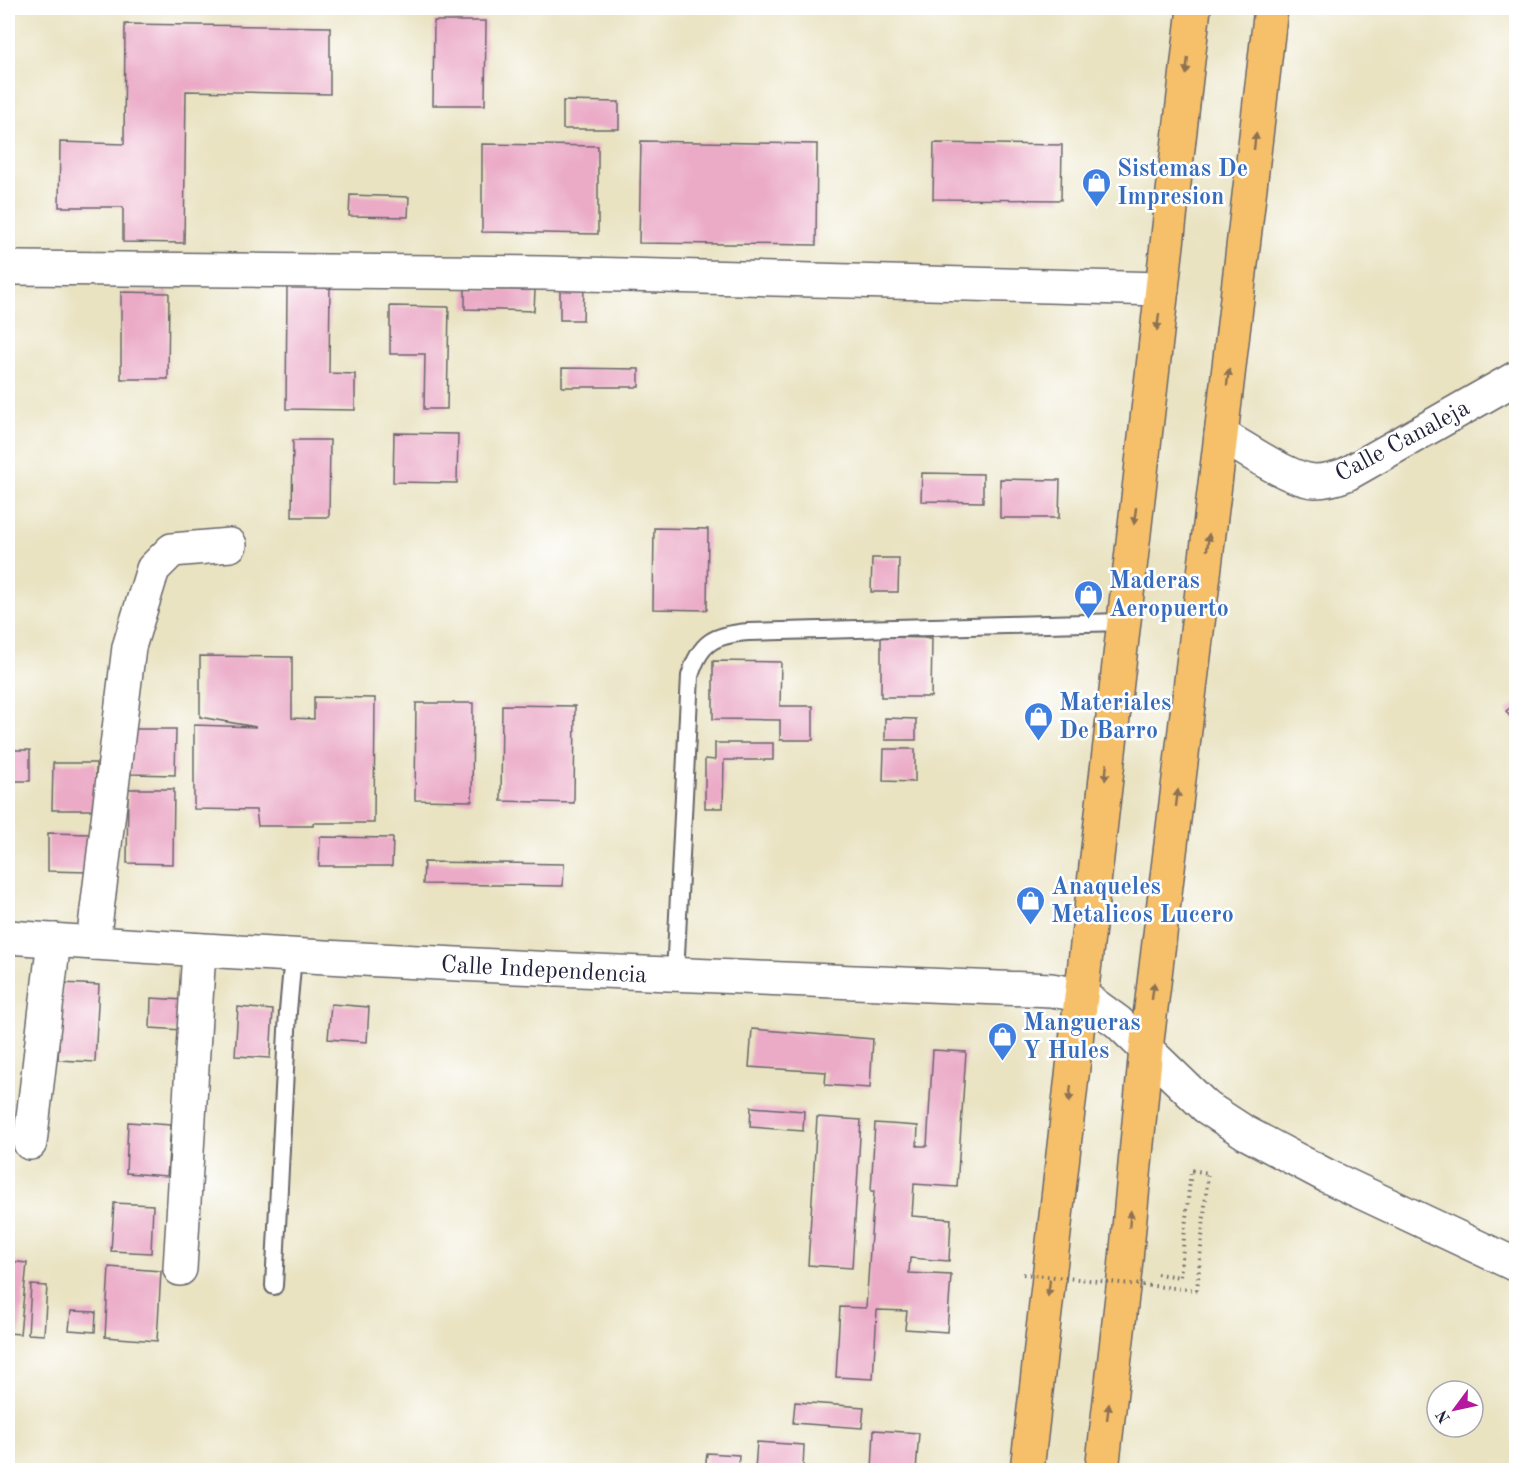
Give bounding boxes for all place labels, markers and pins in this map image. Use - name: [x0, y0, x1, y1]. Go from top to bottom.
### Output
- place label: Sistemas De Impresion: [1117, 158, 1248, 210]
- shop icon: Sistemas De Impresion: [1080, 166, 1112, 208]
- place label: Maderas Aeropuerto: [1109, 570, 1229, 622]
- shop icon: Maderas Aeropuerto: [1072, 578, 1104, 620]
- place label: Materiales De Barro: [1059, 692, 1171, 744]
- shop icon: Materiales De Barro: [1022, 700, 1054, 742]
- place label: Anaqueles Metalicos Lucero: [1051, 876, 1234, 928]
- shop icon: Anaqueles Metalicos Lucero: [1014, 884, 1046, 926]
- place label: Mangueras Y Hules: [1023, 1012, 1141, 1064]
- shop icon: Mangueras Y Hules: [986, 1020, 1018, 1062]

